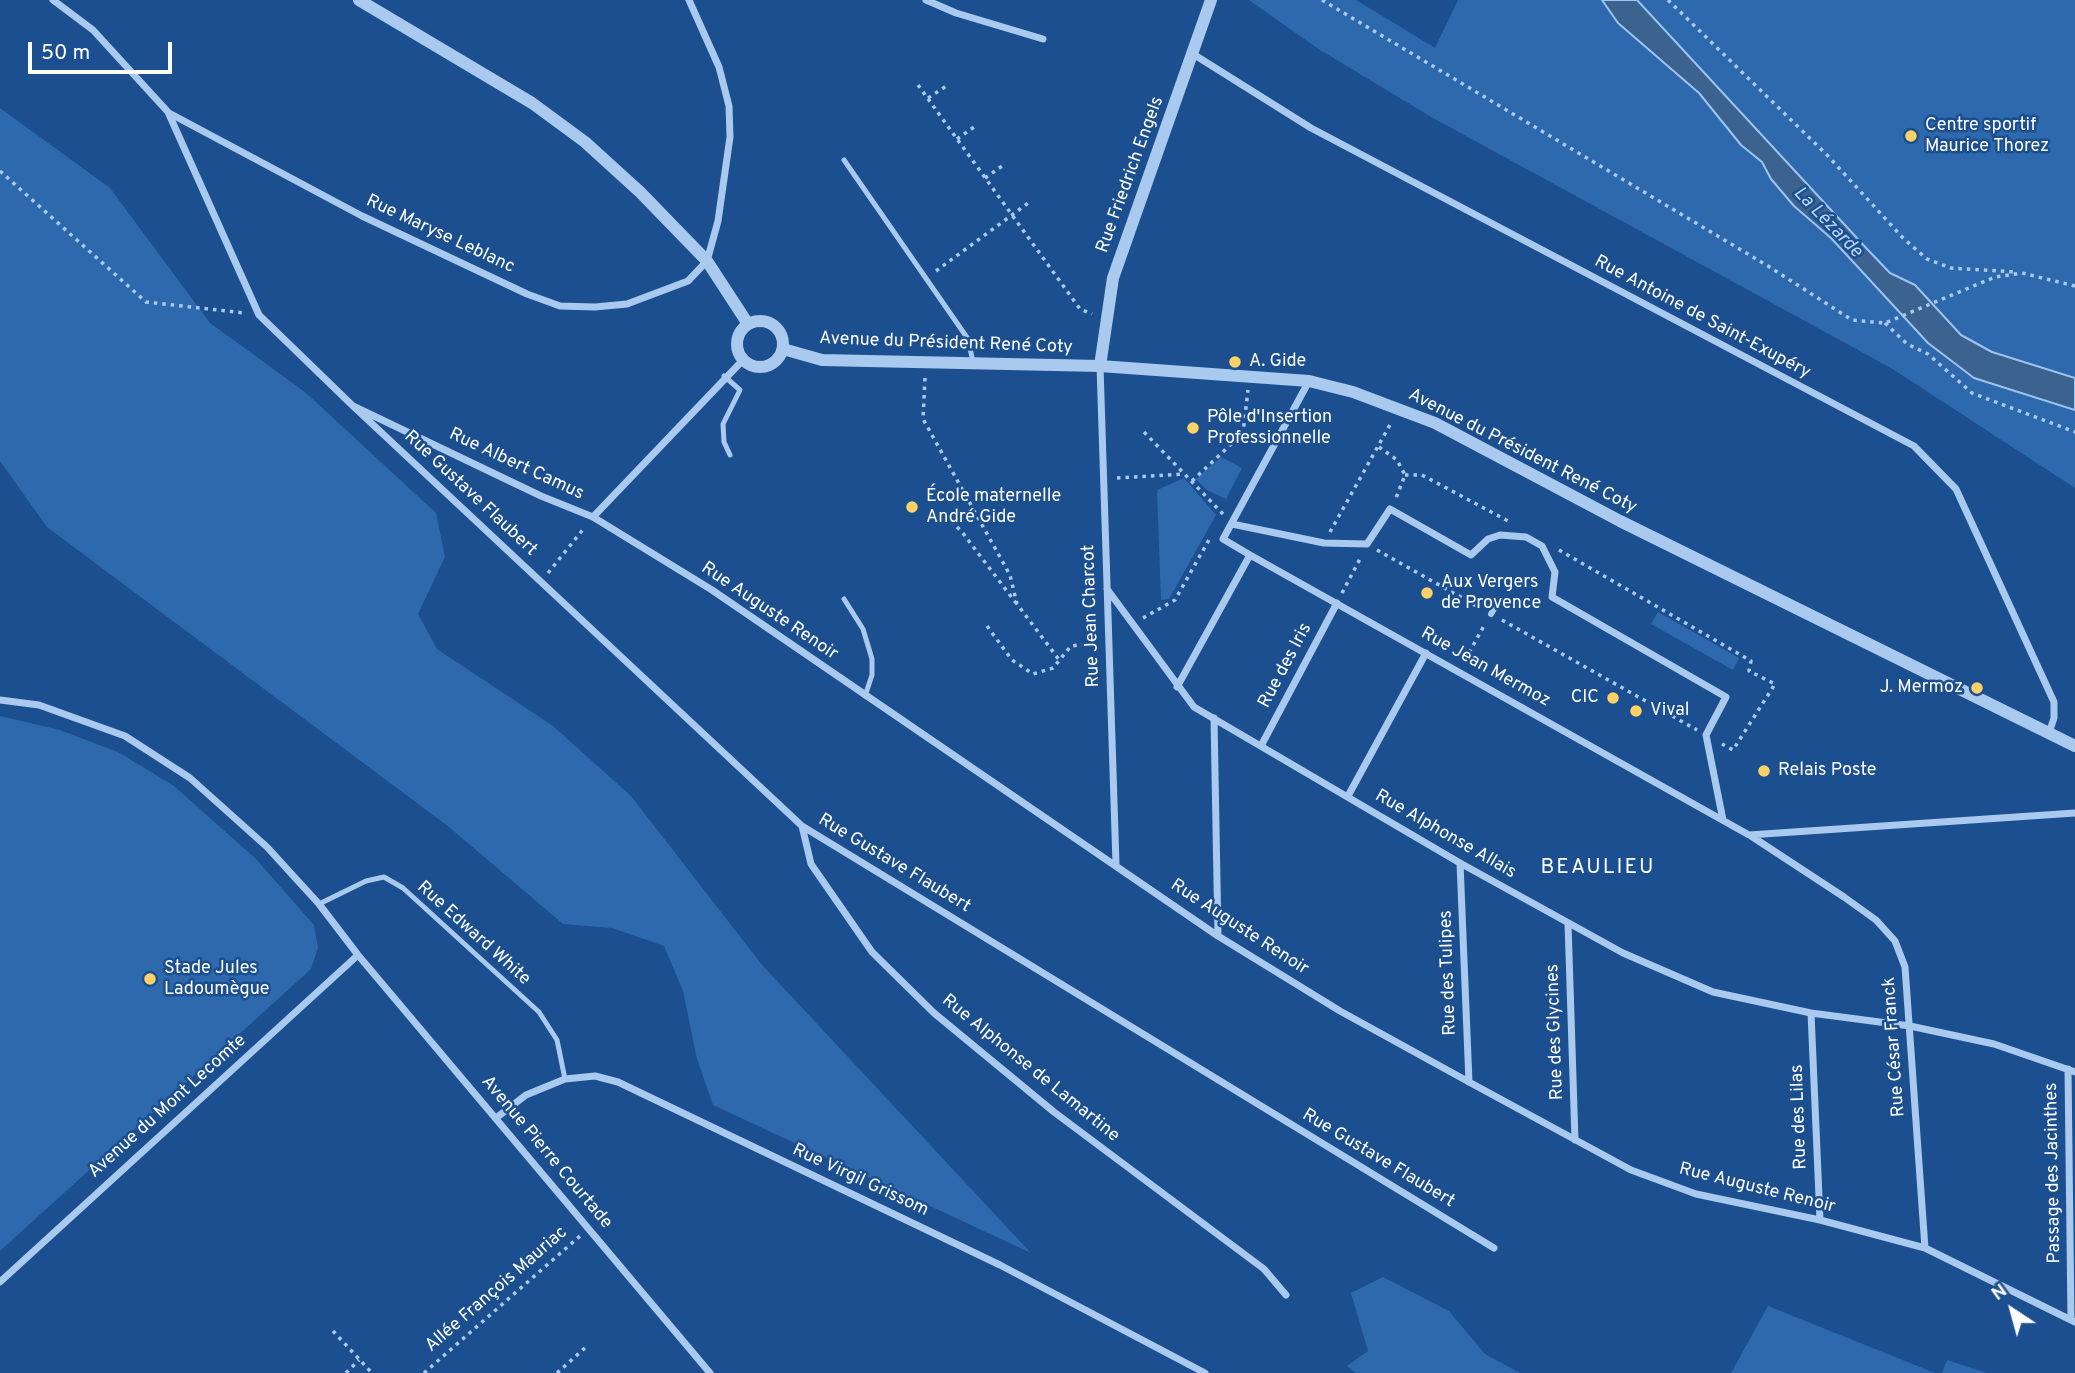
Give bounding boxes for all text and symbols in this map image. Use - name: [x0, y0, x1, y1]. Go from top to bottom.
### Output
- scale bar: [32, 28, 175, 72]
- text: 50 m: [41, 40, 90, 67]
- street label: Rue Friedrich Engels: [1093, 94, 1169, 256]
- place label: Centre sportif Maurice Thorez: [1925, 115, 2049, 158]
- marker: Centre sportif Maurice Thorez: [1903, 128, 1919, 144]
- water label: La Lézarde: [1787, 183, 1867, 263]
- street label: Rue Maryse Leblanc: [362, 191, 518, 279]
- street label: Rue Antoine de Saint-Exupéry: [1590, 252, 1814, 384]
- street label: Avenue du Président René Coty: [819, 329, 1073, 359]
- place label: A. Gide: [1249, 351, 1306, 373]
- marker: A. Gide: [1227, 354, 1243, 370]
- street label: Avenue du Président René Coty: [1404, 385, 1640, 519]
- place label: Pôle d'Insertion Professionnelle: [1207, 407, 1332, 450]
- marker: Pôle d'Insertion Professionnelle: [1185, 420, 1201, 436]
- street label: Rue Albert Camus: [445, 424, 587, 506]
- street label: Rue Gustave Flaubert: [399, 427, 541, 561]
- place label: École maternelle André Gide: [926, 486, 1061, 528]
- marker: École maternelle André Gide: [904, 499, 920, 515]
- street label: Rue Jean Charcot: [1079, 544, 1105, 688]
- street label: Rue Auguste Renoir: [697, 558, 841, 666]
- place label: Aux Vergers de Provence: [1441, 572, 1541, 614]
- marker: Aux Vergers de Provence: [1419, 585, 1435, 601]
- street label: Rue des Iris: [1255, 620, 1317, 712]
- street label: Rue Jean Mermoz: [1416, 623, 1554, 713]
- place label: J. Mermoz: [1880, 677, 1963, 699]
- marker: J. Mermoz: [1969, 680, 1985, 696]
- place label: CIC: [1571, 687, 1599, 709]
- marker: CIC: [1605, 690, 1621, 706]
- place label: Vival: [1650, 700, 1689, 722]
- marker: Vival: [1628, 703, 1644, 719]
- place label: Relais Poste: [1778, 760, 1876, 782]
- marker: Relais Poste: [1756, 763, 1772, 779]
- street label: Rue Alphonse Allais: [1371, 786, 1519, 884]
- street label: Rue Gustave Flaubert: [814, 810, 974, 918]
- district label: BEAULIEU: [1542, 856, 1654, 882]
- street label: Rue Auguste Renoir: [1166, 875, 1312, 981]
- street label: Rue Edward White: [412, 877, 534, 991]
- street label: Rue des Tulipes: [1436, 910, 1462, 1036]
- place label: Stade Jules Ladoumègue: [164, 958, 269, 1000]
- street label: Rue des Glycines: [1543, 963, 1569, 1101]
- marker: Stade Jules Ladoumègue: [142, 971, 158, 987]
- street label: Rue César Franck: [1879, 976, 1911, 1118]
- street label: Rue Alphonse de Lamartine: [937, 991, 1123, 1147]
- street label: Avenue du Mont Lecomte: [85, 1030, 251, 1184]
- street label: Rue des Lilas: [1787, 1064, 1813, 1170]
- street label: Avenue Pierre Courtade: [476, 1072, 616, 1234]
- street label: Passage des Jacinthes: [2042, 1082, 2066, 1264]
- street label: Rue Gustave Flaubert: [1298, 1105, 1458, 1213]
- street label: Rue Virgil Grissom: [788, 1140, 932, 1222]
- street label: Rue Auguste Renoir: [1677, 1159, 1837, 1219]
- street label: Allée François Mauriac: [422, 1222, 572, 1358]
- north arrow: [1977, 1275, 2047, 1345]
- text: N: [1987, 1279, 2012, 1307]

